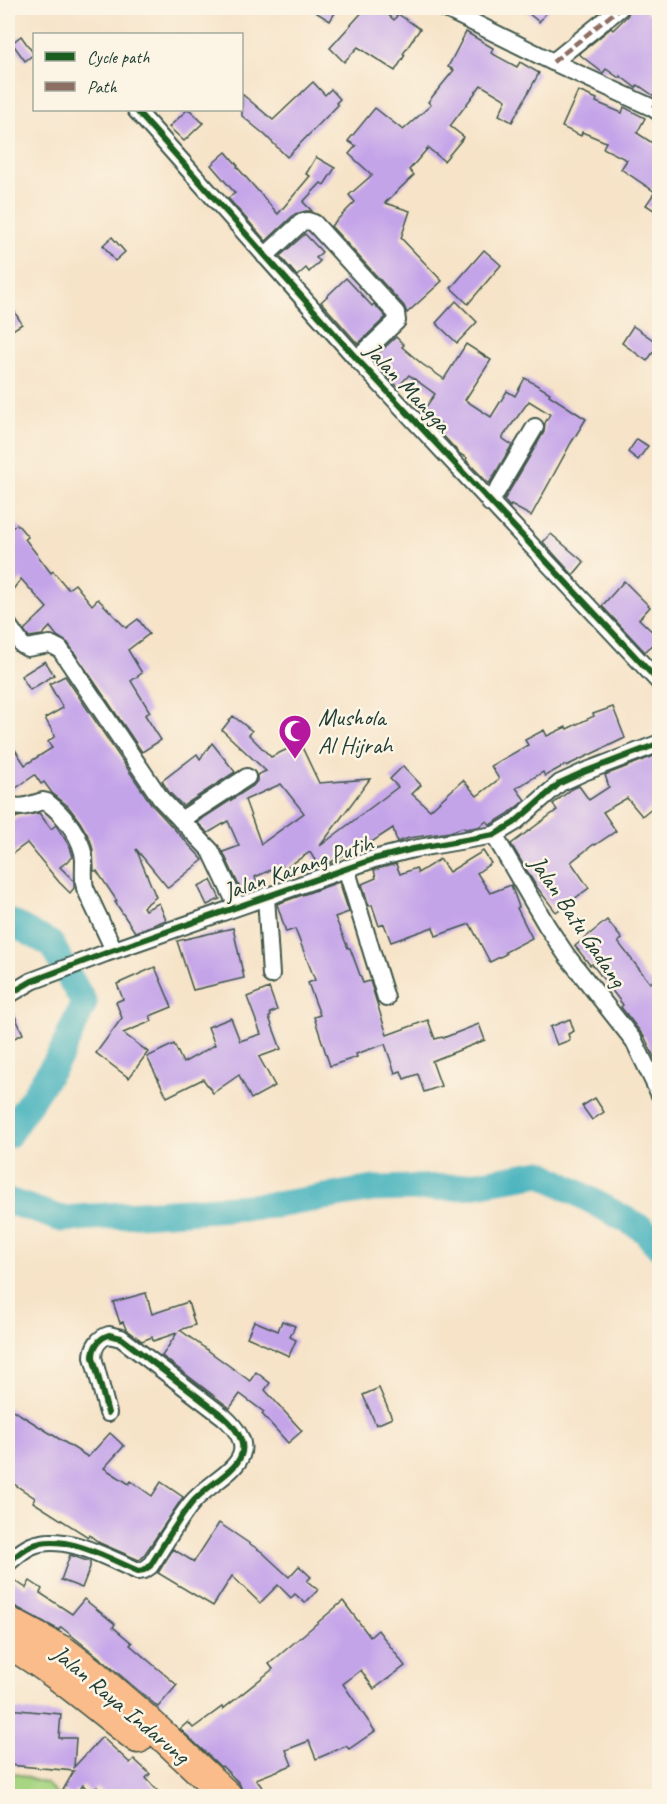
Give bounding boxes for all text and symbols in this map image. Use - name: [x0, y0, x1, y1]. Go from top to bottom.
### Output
- legend: [33, 33, 243, 111]
- text: Cycle path: [87, 46, 150, 68]
- text: Path: [87, 76, 117, 98]
- street label: Jalan Mangga: [358, 335, 459, 440]
- place label: Mushola Al Hijrah: [318, 702, 394, 760]
- mosque icon: Mushola Al Hijrah: [277, 713, 313, 760]
- street label: Jalan Karang Putih: [218, 827, 379, 907]
- street label: Jalan Batu Gadang: [522, 848, 634, 994]
- street label: Jalan Raya Indarung: [45, 1637, 198, 1772]

